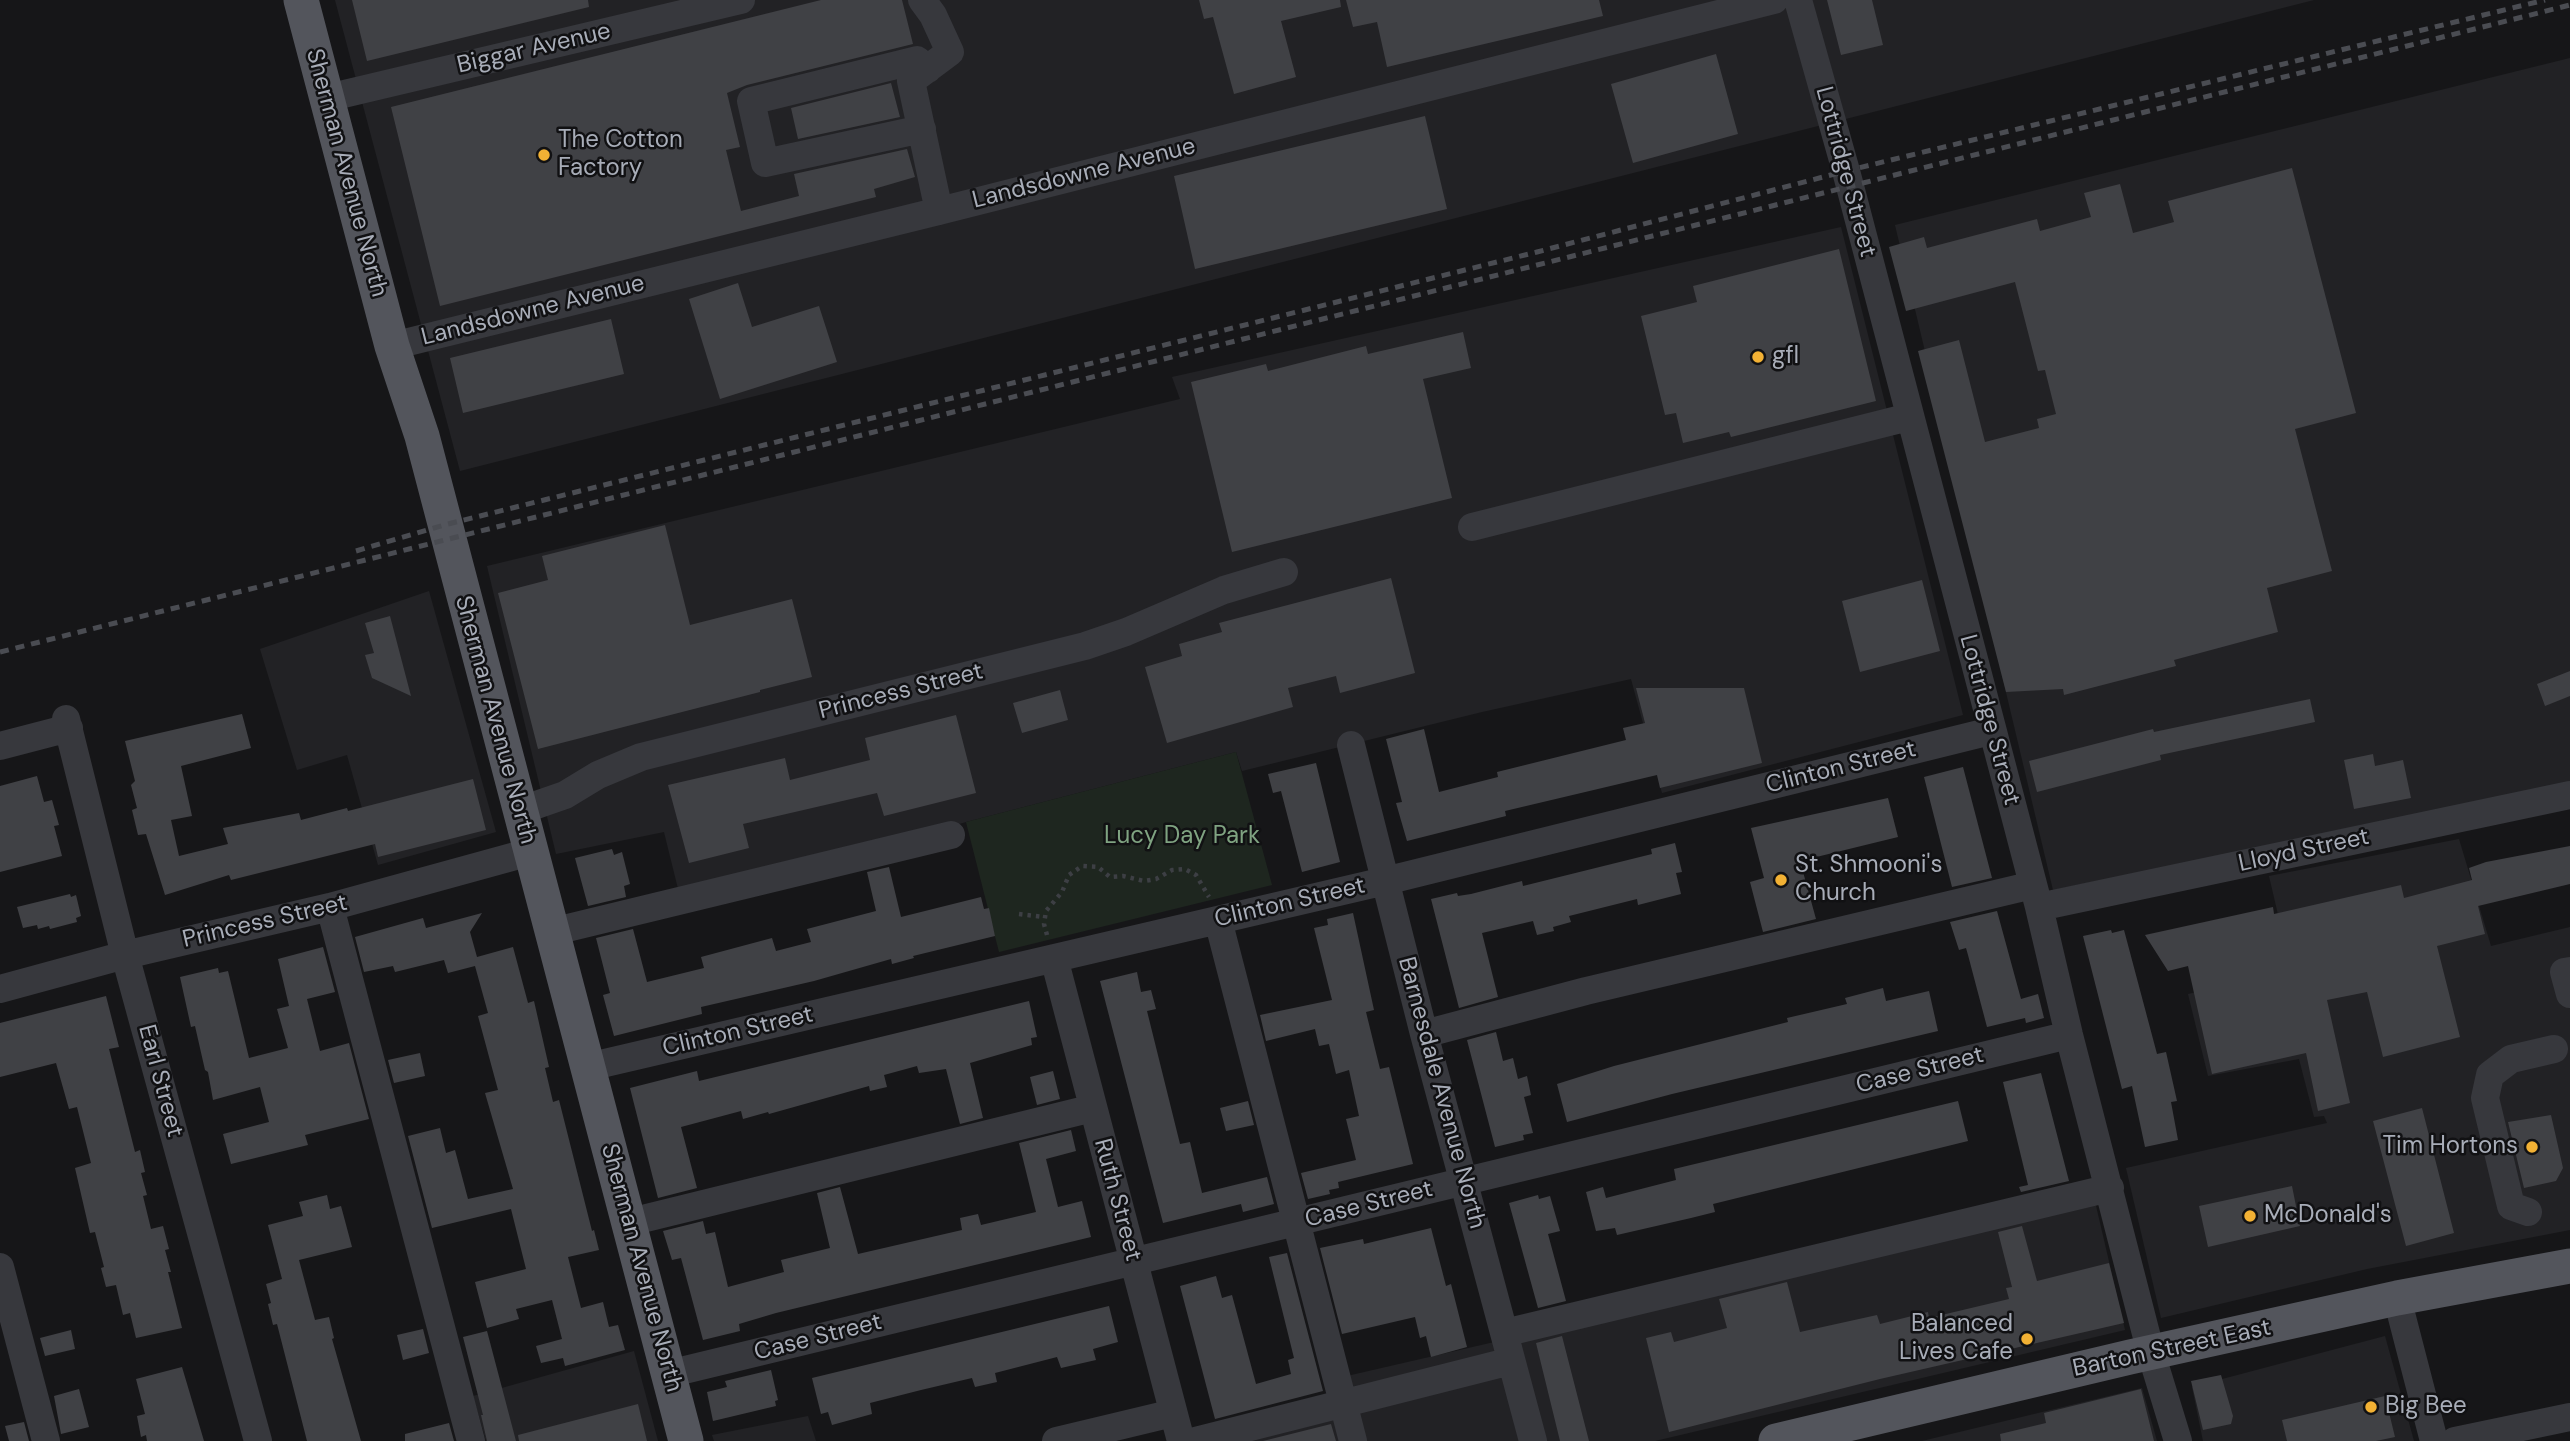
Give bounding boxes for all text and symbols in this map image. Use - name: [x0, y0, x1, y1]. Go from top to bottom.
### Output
- street label: Biggar Avenue: [454, 17, 614, 81]
- street label: Sherman Avenue North: [299, 46, 393, 300]
- street label: Lottridge Street: [1808, 84, 1882, 260]
- place label: The Cotton Factory: [558, 127, 683, 183]
- street label: Landsdowne Avenue: [969, 132, 1199, 216]
- marker: The Cotton Factory: [536, 147, 552, 163]
- street label: Landsdowne Avenue: [418, 269, 648, 353]
- place label: gfl: [1772, 343, 1799, 371]
- marker: gfl: [1750, 349, 1766, 365]
- street label: Sherman Avenue North: [448, 593, 542, 847]
- street label: Lottridge Street: [1952, 632, 2026, 808]
- street label: Princess Street: [816, 658, 986, 726]
- street label: Clinton Street: [1763, 735, 1919, 801]
- park label: Lucy Day Park: [1104, 823, 1260, 851]
- street label: Lloyd Street: [2236, 823, 2372, 879]
- place label: St. Shmooni's Church: [1795, 852, 1942, 908]
- street label: Clinton Street: [1212, 872, 1368, 934]
- marker: St. Shmooni's Church: [1773, 872, 1789, 888]
- street label: Princess Street: [180, 889, 350, 955]
- street label: Barnesdale Avenue North: [1391, 954, 1491, 1232]
- street label: Clinton Street: [660, 1001, 816, 1063]
- street label: Earl Street: [131, 1022, 189, 1140]
- street label: Case Street: [1853, 1041, 1987, 1101]
- place label: Tim Hortons: [2382, 1133, 2518, 1161]
- street label: Ruth Street: [1087, 1136, 1147, 1264]
- marker: Tim Hortons: [2524, 1139, 2540, 1155]
- street label: Sherman Avenue North: [594, 1141, 688, 1395]
- street label: Case Street: [1302, 1175, 1436, 1235]
- place label: McDonald's: [2264, 1202, 2392, 1230]
- marker: McDonald's: [2242, 1208, 2258, 1224]
- street label: Case Street: [751, 1308, 885, 1368]
- place label: Balanced Lives Cafe: [1899, 1311, 2013, 1367]
- street label: Barton Street East: [2070, 1314, 2274, 1384]
- marker: Balanced Lives Cafe: [2019, 1331, 2035, 1347]
- place label: Big Bee: [2385, 1393, 2467, 1421]
- marker: Big Bee: [2363, 1399, 2379, 1415]

